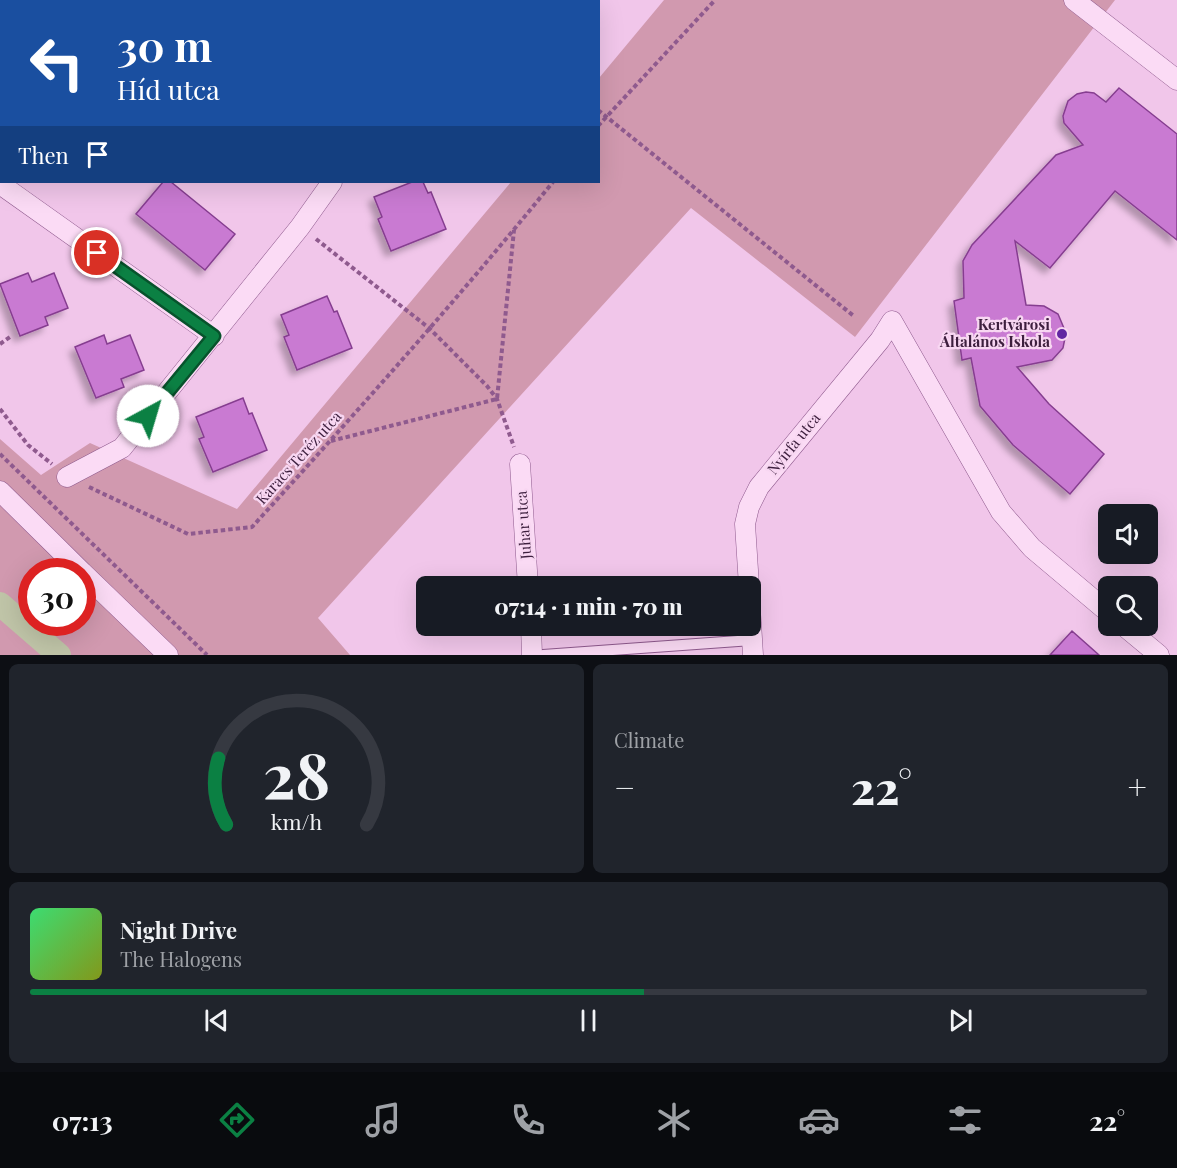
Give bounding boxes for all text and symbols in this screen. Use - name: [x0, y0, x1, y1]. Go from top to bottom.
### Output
- text: 30 m: [117, 17, 212, 73]
- icon: left: [18, 24, 96, 102]
- text: Híd utca: [117, 71, 220, 107]
- icon: arrive: [81, 138, 114, 171]
- text: Then: [18, 140, 69, 170]
- pin: [71, 227, 122, 278]
- icon: arrive: [80, 236, 113, 269]
- place label: Kertvárosi Általános Iskola: [939, 314, 1050, 351]
- marker: Kertvárosi Általános Iskola: [1055, 327, 1069, 341]
- position arrow: [116, 384, 180, 448]
- street label: Karacs Teréz utca: [251, 406, 346, 508]
- street label: Nyírfa utca: [762, 408, 825, 478]
- street label: Juhar utca: [511, 490, 535, 561]
- map controls: [1098, 504, 1158, 636]
- button: sound: [1098, 504, 1158, 564]
- speed limit sign: 30: [18, 558, 96, 636]
- button: search: [1098, 576, 1158, 636]
- text: 07:14 · 1 min · 70 m: [494, 591, 683, 621]
- text: Climate: [614, 726, 684, 753]
- text: 28: [263, 731, 330, 815]
- text: 22°: [851, 756, 912, 816]
- text: −: [614, 764, 635, 808]
- text: +: [1128, 764, 1147, 808]
- text: km/h: [271, 808, 323, 836]
- text: Night Drive: [120, 915, 237, 945]
- text: The Halogens: [120, 945, 242, 972]
- icon: previous: [200, 1004, 233, 1037]
- icon: pause: [572, 1004, 605, 1037]
- icon: next: [944, 1004, 977, 1037]
- icon: directions: [216, 1099, 258, 1141]
- icon: music: [362, 1099, 404, 1141]
- icon: phone: [507, 1099, 549, 1141]
- icon: climate: [653, 1099, 695, 1141]
- icon: car: [798, 1099, 840, 1141]
- icon: filters: [944, 1099, 986, 1141]
- text: 07:13: [52, 1102, 113, 1138]
- text: 22°: [1089, 1102, 1125, 1138]

